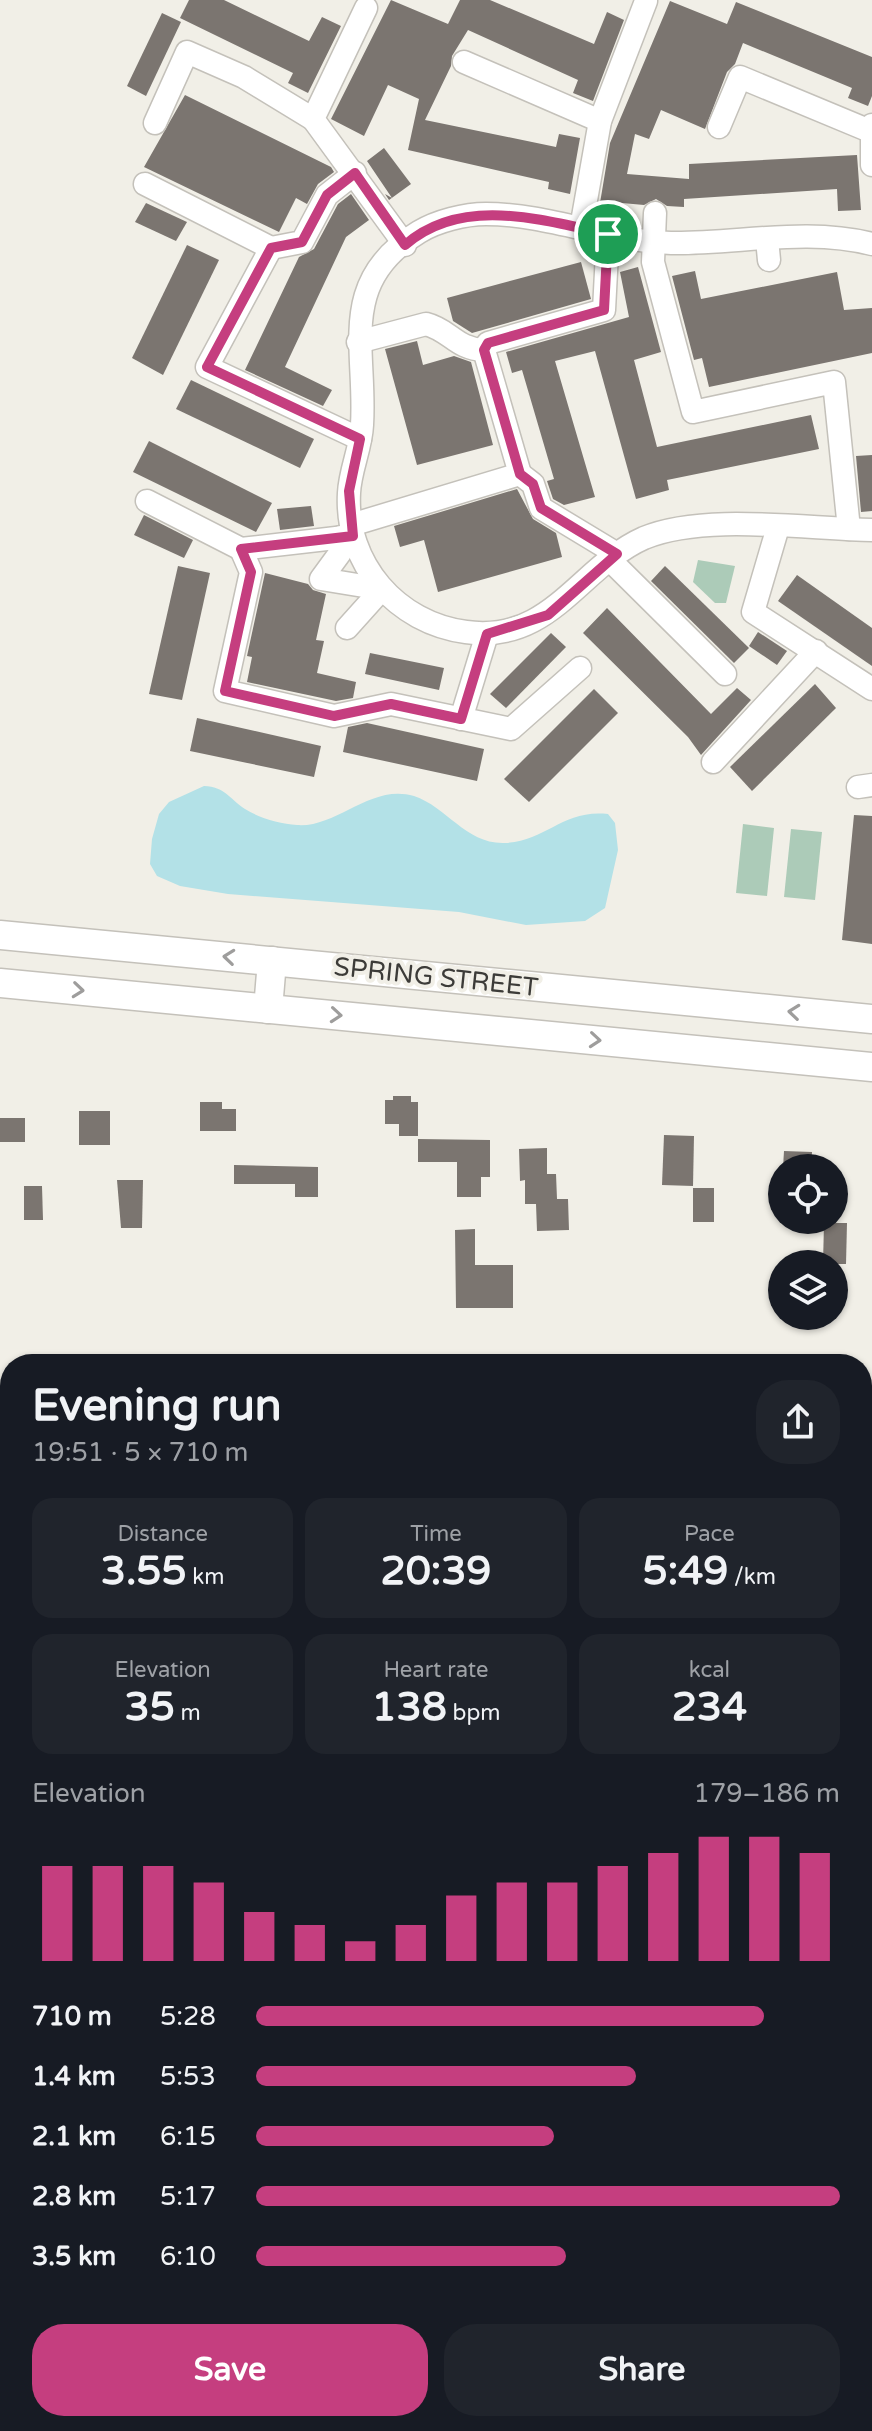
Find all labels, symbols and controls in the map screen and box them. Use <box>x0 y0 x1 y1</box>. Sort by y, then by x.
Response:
pin <box>574 200 642 268</box>
icon: arrive <box>586 212 630 256</box>
one-way arrow <box>222 949 235 966</box>
street label: SPRING STREET <box>332 951 540 1003</box>
one-way arrow <box>72 982 85 999</box>
one-way arrow <box>787 1004 800 1021</box>
one-way arrow <box>330 1007 343 1024</box>
one-way arrow <box>589 1031 602 1048</box>
map controls <box>768 1154 848 1330</box>
button: locate <box>768 1154 848 1234</box>
button: layers <box>768 1250 848 1330</box>
text: Evening run <box>32 1380 281 1433</box>
button: share <box>756 1380 840 1464</box>
text: 19:51 · 5 × 710 m <box>32 1437 248 1468</box>
text: Distance <box>117 1521 208 1547</box>
text: Time <box>410 1521 462 1547</box>
text: Pace <box>684 1521 735 1547</box>
text: 3.55 <box>101 1547 187 1595</box>
text: 20:39 <box>381 1547 491 1595</box>
text: 5:49 <box>643 1547 728 1595</box>
text: km <box>187 1564 225 1590</box>
text: /km <box>728 1564 776 1590</box>
text: Elevation <box>115 1657 211 1683</box>
text: Heart rate <box>384 1657 488 1683</box>
text: kcal <box>689 1657 730 1683</box>
text: 35 <box>125 1683 175 1731</box>
text: 138 <box>371 1683 447 1731</box>
text: 234 <box>672 1683 747 1731</box>
text: m <box>175 1700 201 1726</box>
text: bpm <box>447 1700 501 1726</box>
text: Elevation <box>32 1778 146 1809</box>
text: 179–186 m <box>694 1778 840 1809</box>
text: 710 m <box>32 2001 112 2032</box>
text: 5:28 <box>160 2001 216 2032</box>
text: 1.4 km <box>32 2061 116 2092</box>
text: 5:53 <box>160 2061 216 2092</box>
text: 2.1 km <box>32 2121 116 2152</box>
text: 6:15 <box>160 2121 216 2152</box>
text: 2.8 km <box>32 2181 116 2212</box>
text: 5:17 <box>160 2181 216 2212</box>
text: 3.5 km <box>32 2241 116 2272</box>
text: 6:10 <box>160 2241 216 2272</box>
button: Save <box>32 2324 428 2416</box>
button: Share <box>444 2324 840 2416</box>

